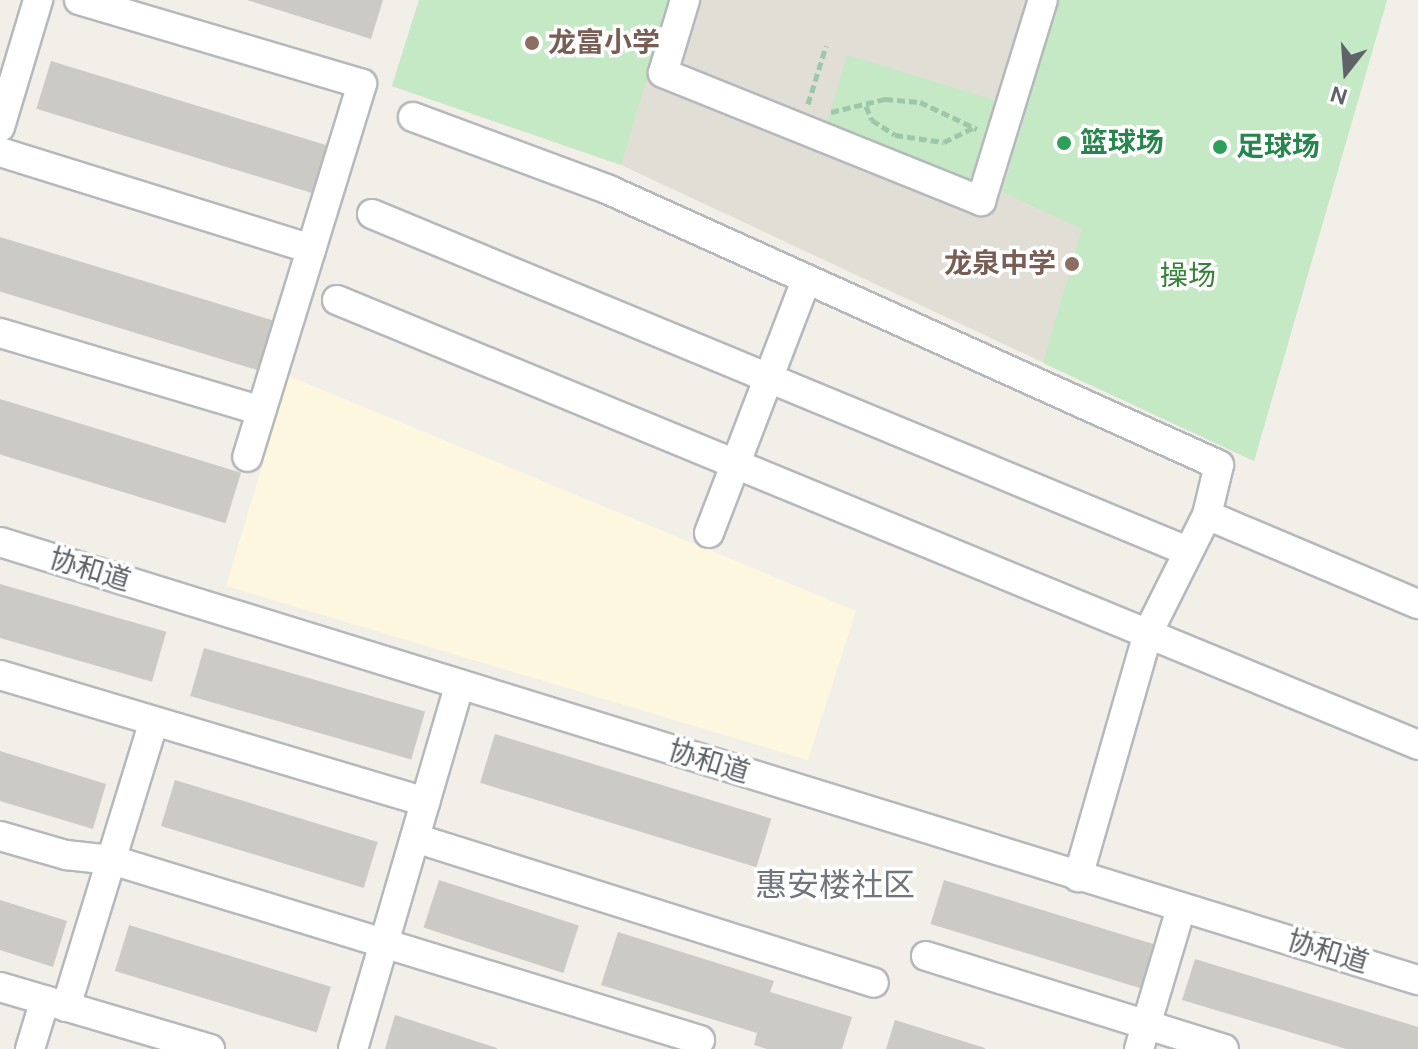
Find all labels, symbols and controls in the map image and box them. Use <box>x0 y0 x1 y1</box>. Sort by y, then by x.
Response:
place label: 龙富小学 <box>548 26 660 60</box>
north arrow <box>1306 32 1386 112</box>
marker: 龙富小学 <box>523 34 541 52</box>
text: N <box>1327 79 1351 112</box>
place label: 篮球场 <box>1080 126 1164 160</box>
place label: 足球场 <box>1236 130 1320 164</box>
marker: 篮球场 <box>1055 134 1073 152</box>
marker: 足球场 <box>1211 138 1229 156</box>
place label: 龙泉中学 <box>944 247 1056 281</box>
marker: 龙泉中学 <box>1063 255 1081 273</box>
park label: 操场 <box>1160 259 1216 293</box>
street label: 协和道 <box>45 542 135 598</box>
street label: 协和道 <box>664 734 754 790</box>
district label: 惠安楼社区 <box>755 866 915 904</box>
street label: 协和道 <box>1283 924 1373 980</box>

